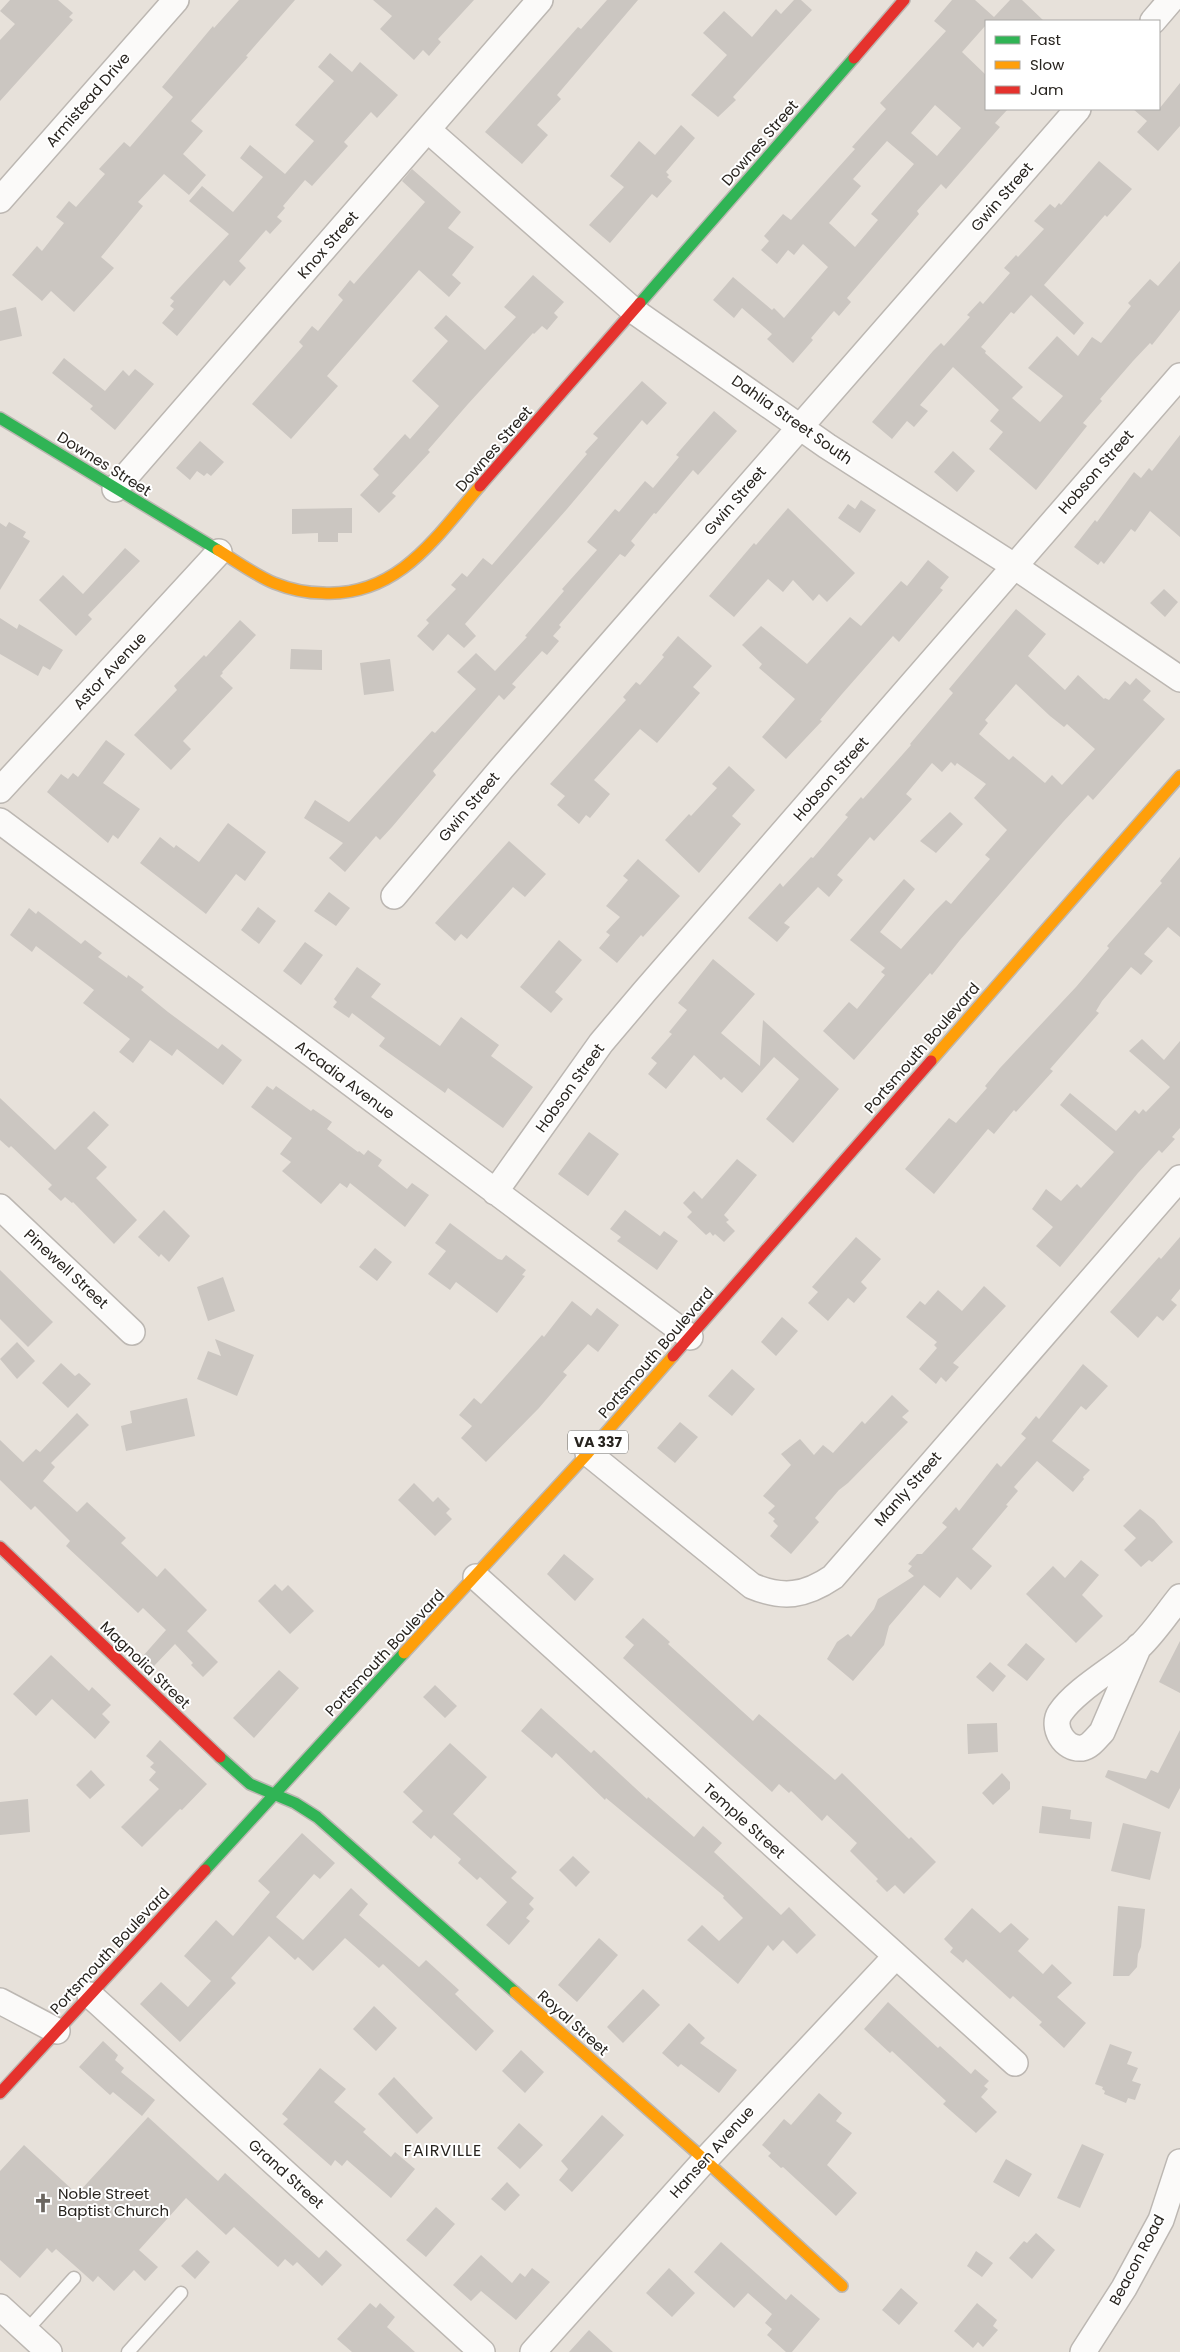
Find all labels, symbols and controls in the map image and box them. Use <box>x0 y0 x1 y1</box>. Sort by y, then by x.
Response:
legend <box>985 20 1160 110</box>
text: Fast <box>1030 29 1061 50</box>
street label: Armistead Drive <box>41 48 135 152</box>
text: Slow <box>1030 54 1065 75</box>
text: Jam <box>1030 79 1064 100</box>
street label: Downes Street <box>717 95 803 190</box>
street label: Gwin Street <box>966 158 1037 236</box>
street label: Knox Street <box>292 206 363 283</box>
street label: Dahlia Street South <box>728 370 857 469</box>
street label: Downes Street <box>451 401 537 496</box>
street label: Hobson Street <box>1053 425 1138 518</box>
street label: Downes Street <box>53 426 155 501</box>
street label: Gwin Street <box>699 462 770 540</box>
street label: Astor Avenue <box>68 627 151 714</box>
street label: Hobson Street <box>788 732 873 825</box>
street label: Gwin Street <box>433 767 504 846</box>
street label: Portsmouth Boulevard <box>859 978 984 1117</box>
street label: Arcadia Avenue <box>291 1035 399 1124</box>
street label: Hobson Street <box>530 1039 609 1136</box>
street label: Pinewell Street <box>20 1224 113 1313</box>
street label: Portsmouth Boulevard <box>593 1283 718 1422</box>
road number: VA 337 <box>568 1430 628 1454</box>
street label: Manly Street <box>869 1447 946 1531</box>
street label: Portsmouth Boulevard <box>320 1585 449 1721</box>
street label: Magnolia Street <box>96 1616 195 1713</box>
street label: Temple Street <box>699 1778 790 1863</box>
street label: Portsmouth Boulevard <box>45 1883 174 2019</box>
street label: Royal Street <box>533 1985 613 2060</box>
street label: Hansen Avenue <box>665 2101 759 2202</box>
street label: Grand Street <box>244 2134 329 2213</box>
district label: FAIRVILLE <box>404 2139 482 2162</box>
place label: Noble Street Baptist Church <box>58 2183 169 2221</box>
church icon: Noble Street Baptist Church <box>32 2192 54 2214</box>
street label: Beacon Road <box>1104 2211 1169 2309</box>

